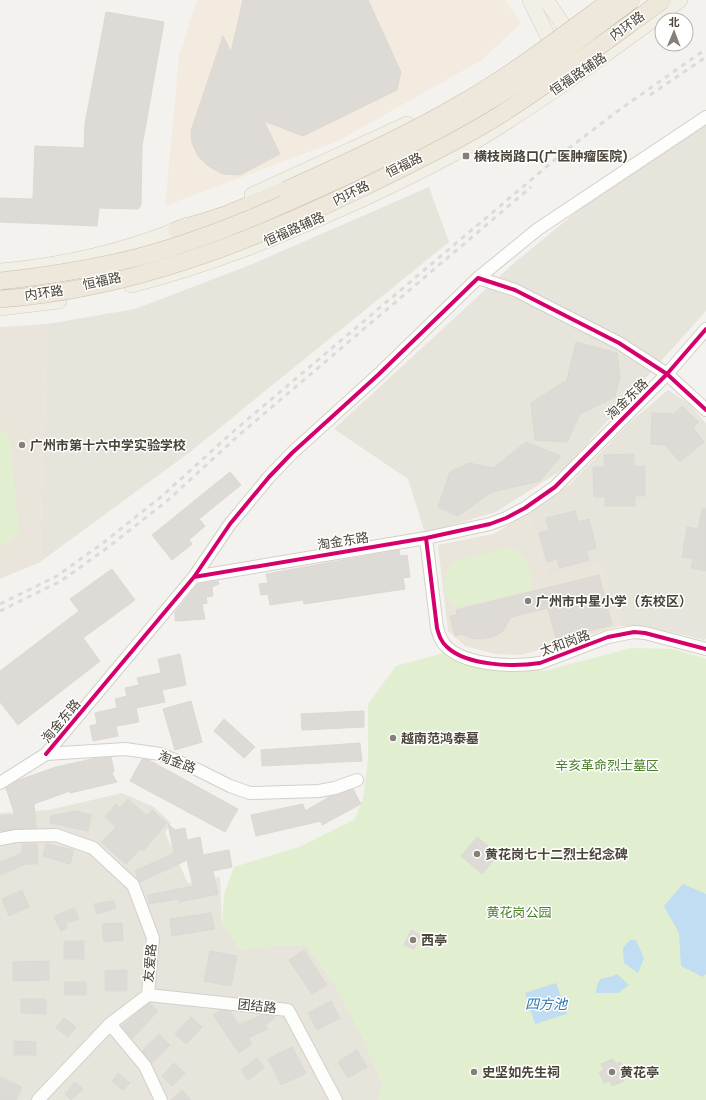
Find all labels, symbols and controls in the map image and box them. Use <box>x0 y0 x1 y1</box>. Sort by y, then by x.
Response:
street label: 内环路 <box>606 8 648 44</box>
north arrow <box>654 12 694 52</box>
text: 北 <box>669 15 680 29</box>
street label: 恒福路辅路 <box>546 49 610 99</box>
place label: 横枝岗路口(广医肿瘤医院) <box>474 148 628 165</box>
street label: 恒福路 <box>383 149 425 181</box>
marker: 横枝岗路口(广医肿瘤医院) <box>461 151 471 161</box>
street label: 内环路 <box>330 177 372 209</box>
street label: 恒福路辅路 <box>261 208 327 250</box>
street label: 恒福路 <box>81 269 123 293</box>
street label: 内环路 <box>23 282 65 304</box>
street label: 淘金东路 <box>602 375 652 423</box>
place label: 广州市第十六中学实验学校 <box>30 437 186 454</box>
marker: 广州市第十六中学实验学校 <box>17 440 27 450</box>
street label: 淘金东路 <box>316 529 370 553</box>
place label: 广州市中星小学（东校区） <box>536 593 692 610</box>
marker: 广州市中星小学（东校区） <box>523 596 533 606</box>
street label: 太和岗路 <box>538 626 592 660</box>
street label: 淘金东路 <box>38 696 84 746</box>
place label: 越南范鸿泰墓 <box>401 730 479 747</box>
marker: 越南范鸿泰墓 <box>388 733 398 743</box>
street label: 淘金路 <box>156 747 198 777</box>
park label: 辛亥革命烈士墓区 <box>555 757 659 774</box>
place label: 黄花岗七十二烈士纪念碑 <box>485 846 628 863</box>
marker: 黄花岗七十二烈士纪念碑 <box>472 849 482 859</box>
park label: 黄花岗公园 <box>486 904 552 921</box>
place label: 西亭 <box>421 932 447 949</box>
marker: 西亭 <box>408 935 418 945</box>
street label: 友爱路 <box>140 943 160 983</box>
water label: 四方池 <box>525 995 569 1013</box>
street label: 团结路 <box>237 996 277 1016</box>
place label: 史坚如先生祠 <box>482 1064 560 1081</box>
place label: 黄花亭 <box>620 1064 659 1081</box>
marker: 史坚如先生祠 <box>469 1067 479 1077</box>
marker: 黄花亭 <box>607 1067 617 1077</box>

